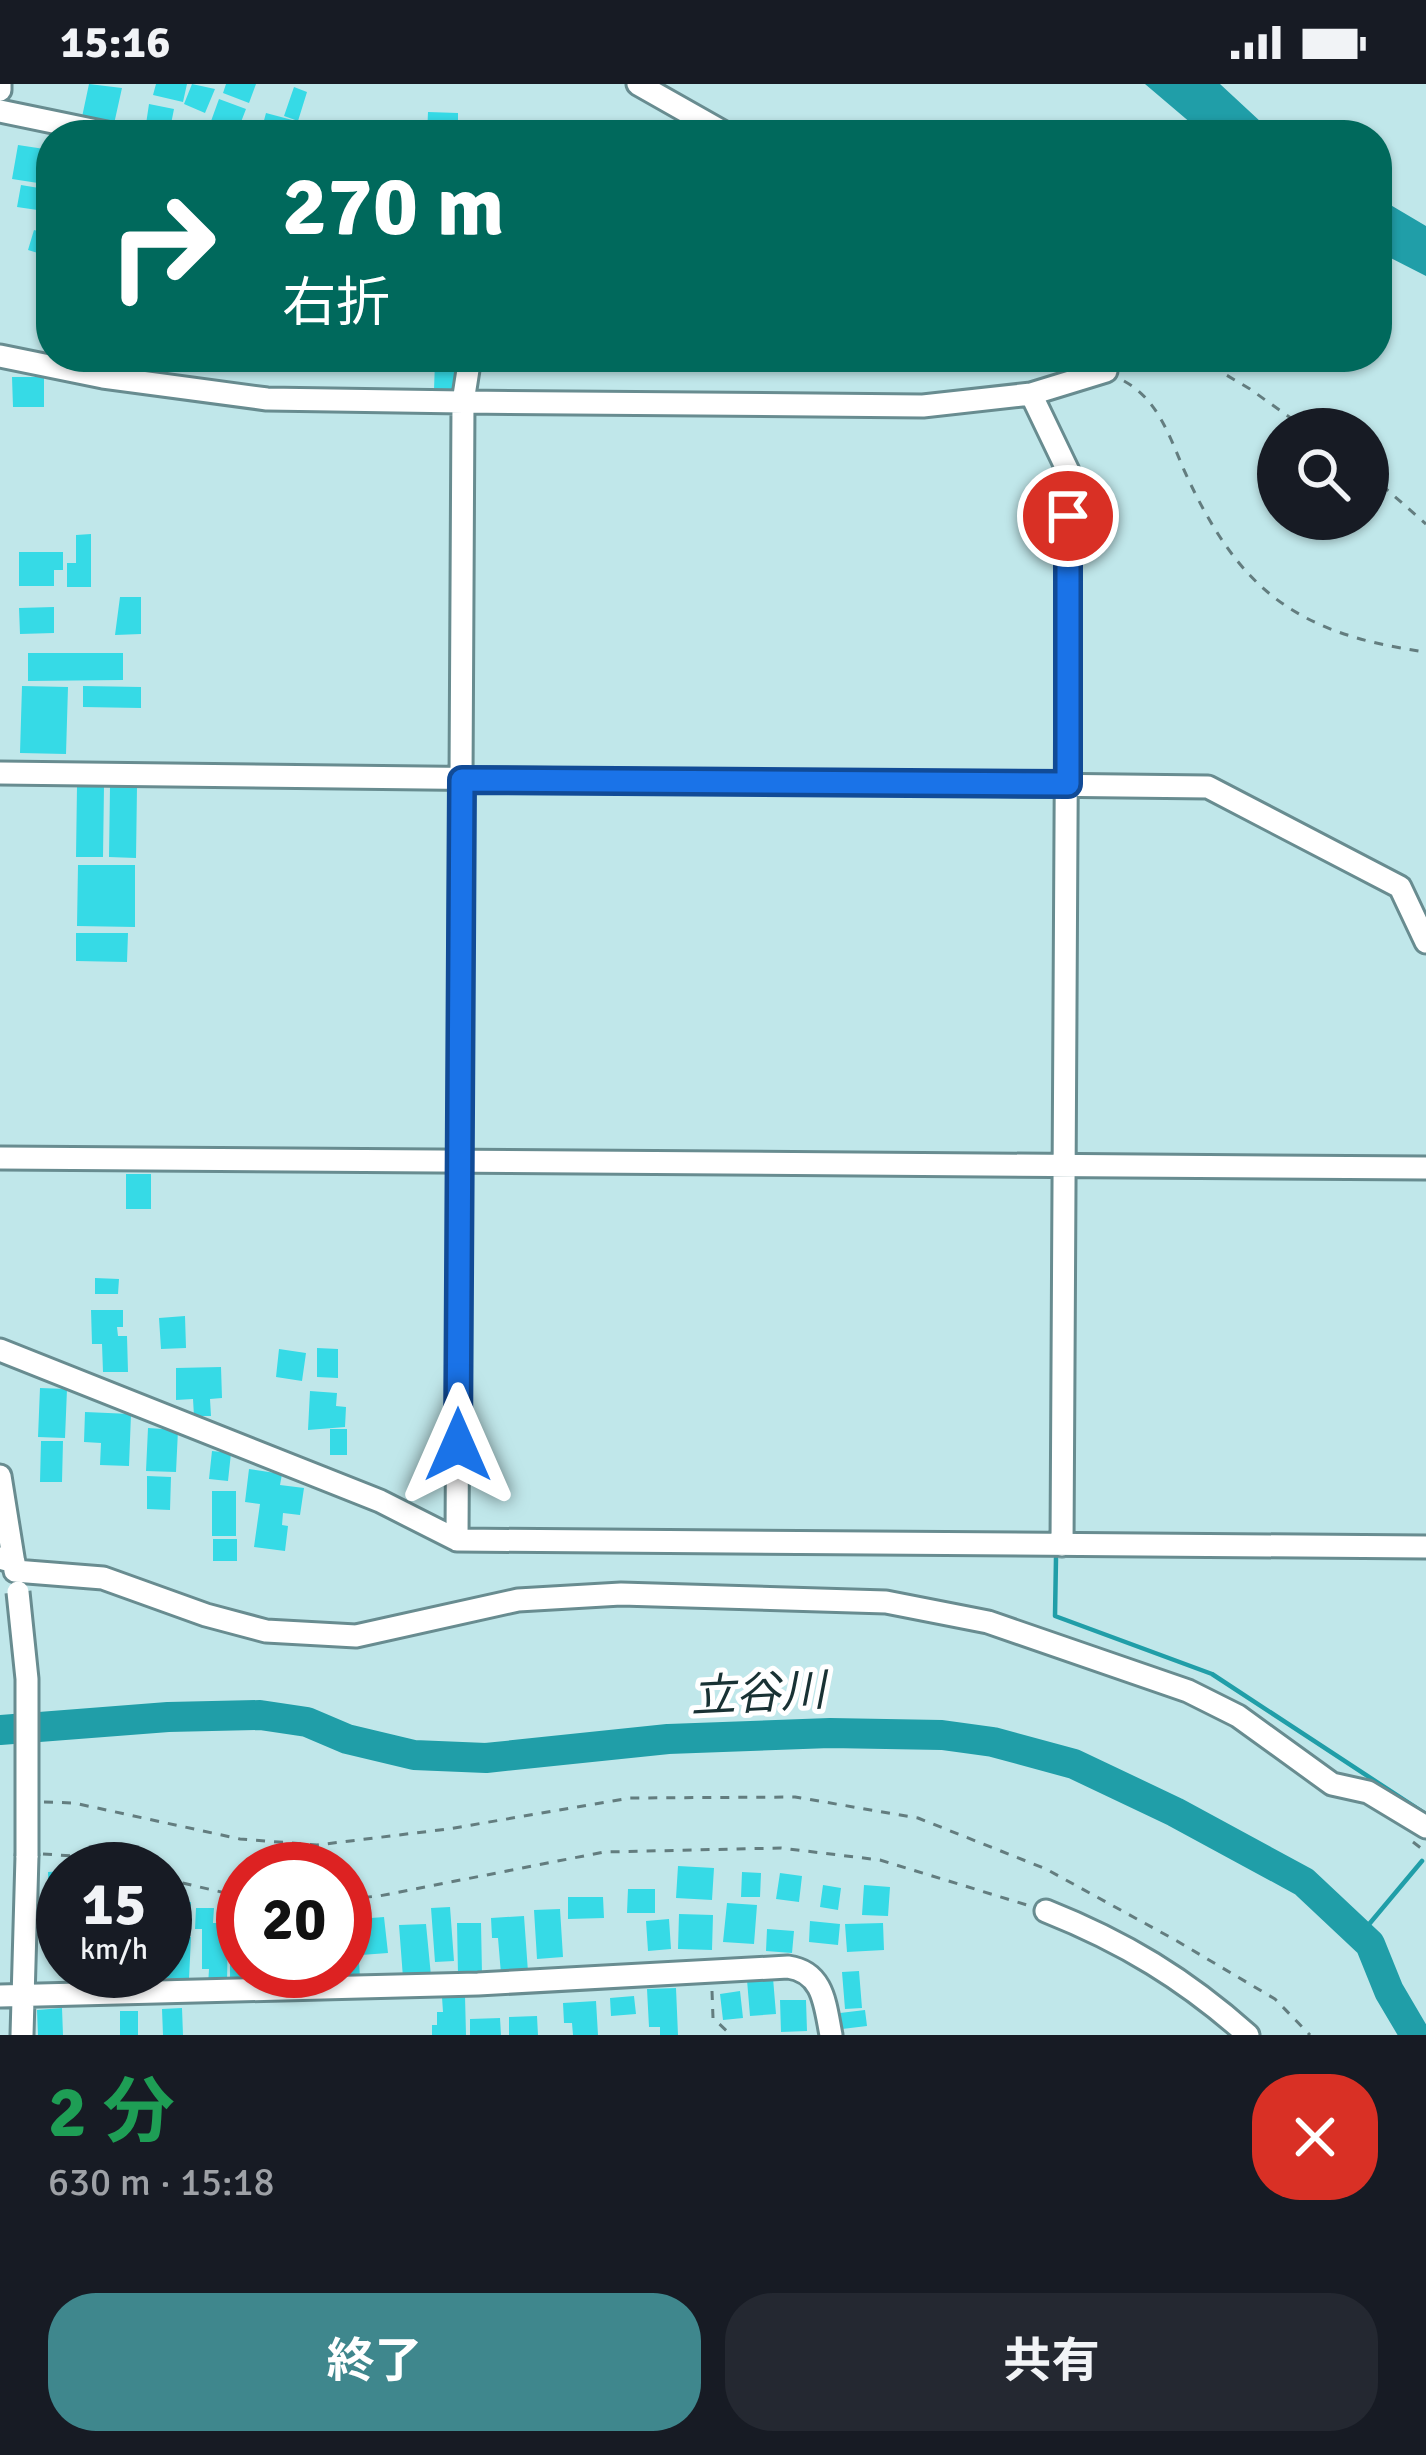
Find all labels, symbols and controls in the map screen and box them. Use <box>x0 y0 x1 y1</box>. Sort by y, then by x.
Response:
text: 15:16 <box>60 15 170 70</box>
text: 270 m <box>282 155 504 259</box>
icon: right <box>84 168 240 324</box>
text: 右折 <box>282 270 390 337</box>
map controls <box>1257 408 1389 540</box>
button: search <box>1257 408 1389 540</box>
pin <box>1017 465 1119 567</box>
icon: arrive <box>1035 483 1101 549</box>
position arrow <box>395 1382 521 1508</box>
water label: 立谷川 <box>689 1663 831 1725</box>
speed limit sign: 20 <box>216 1842 372 1998</box>
text: 15 <box>82 1868 146 1942</box>
text: km/h <box>80 1931 148 1968</box>
text: 2 分 <box>48 2068 175 2157</box>
button: close <box>1252 2074 1378 2200</box>
text: 630 m · 15:18 <box>48 2158 275 2206</box>
button: 終了 <box>48 2293 701 2431</box>
button: 共有 <box>725 2293 1378 2431</box>

